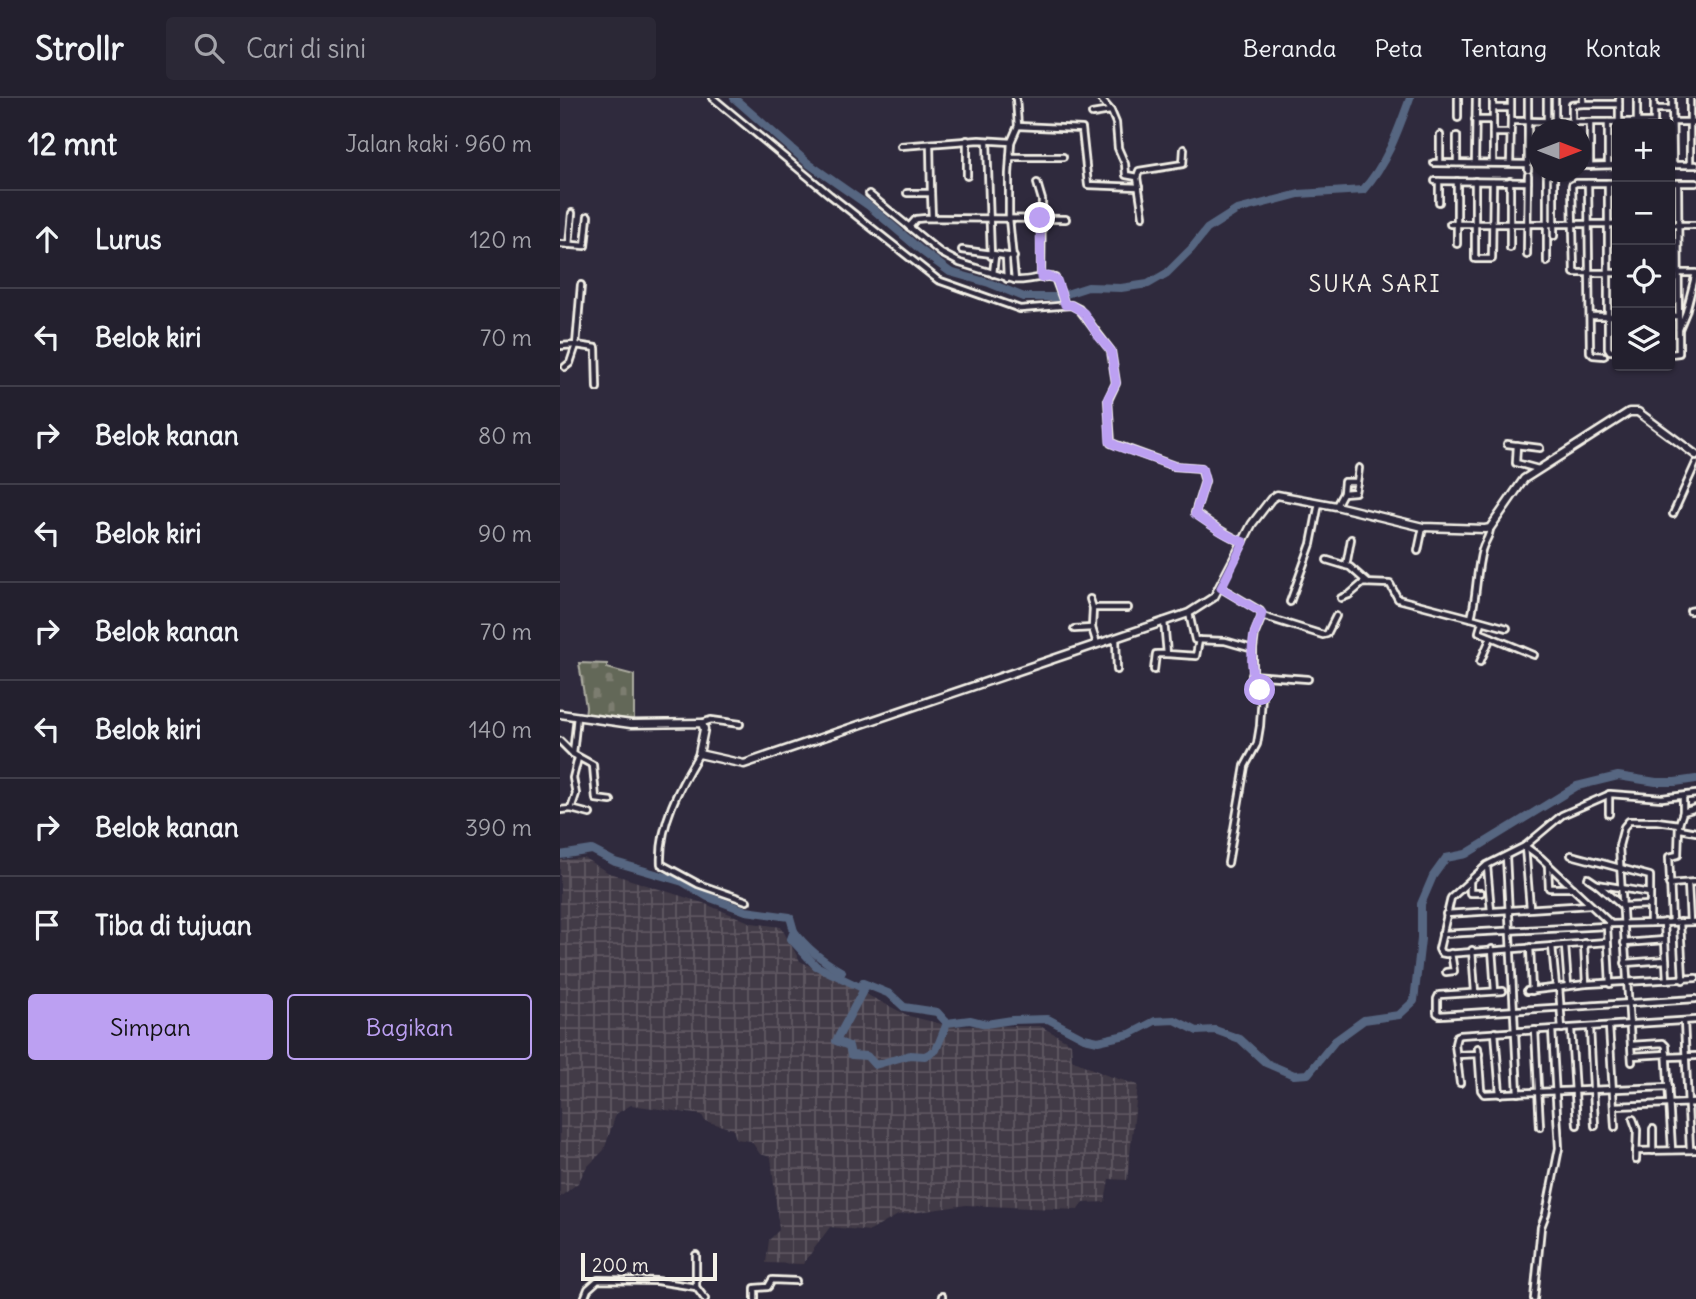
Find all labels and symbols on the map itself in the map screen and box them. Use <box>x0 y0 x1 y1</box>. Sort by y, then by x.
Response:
north arrow <box>1528 119 1591 182</box>
route end <box>1024 202 1055 233</box>
district label: SUKA SARI <box>1308 269 1442 298</box>
route start <box>1244 674 1275 705</box>
scale bar <box>581 1250 718 1282</box>

